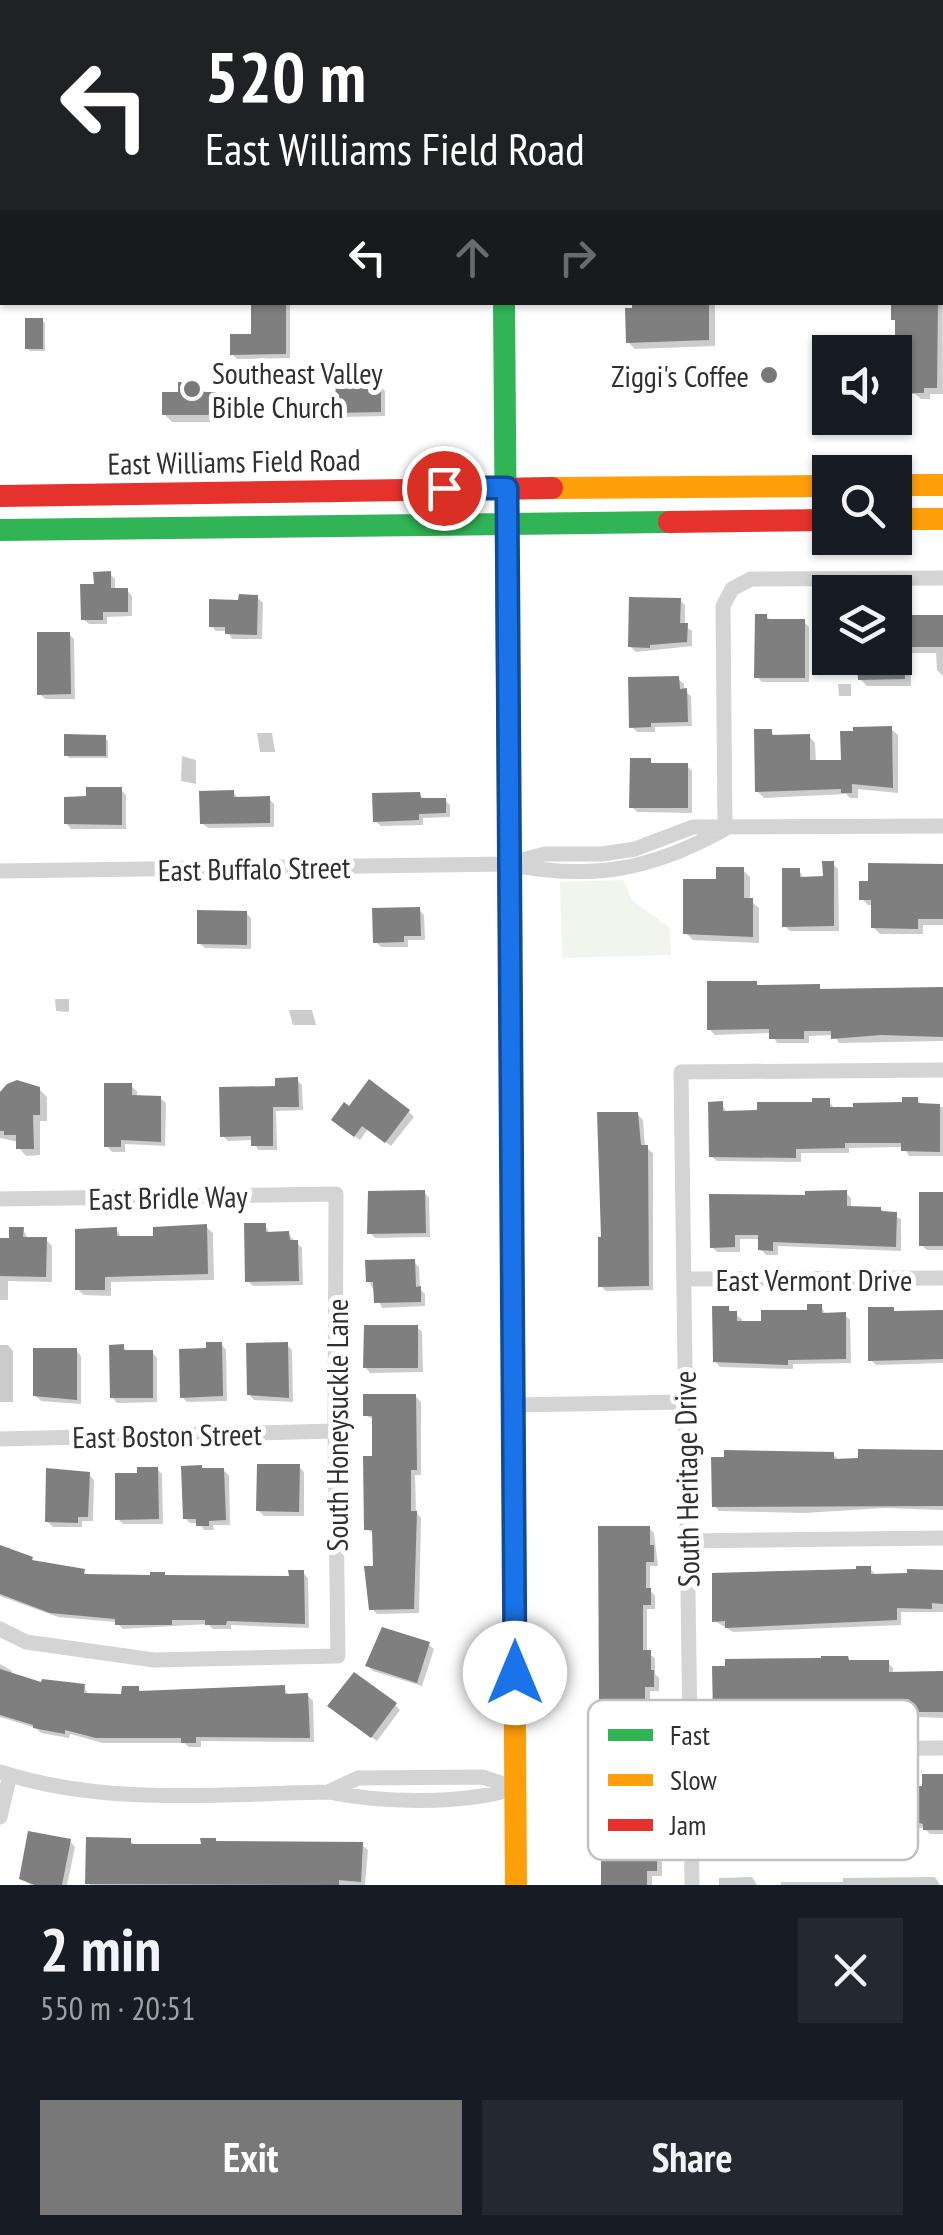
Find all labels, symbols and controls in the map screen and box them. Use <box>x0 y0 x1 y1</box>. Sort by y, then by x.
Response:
text: 520 m <box>205 31 366 121</box>
icon: left <box>40 40 170 170</box>
text: East Williams Field Road <box>205 119 585 177</box>
icon: left <box>340 230 395 285</box>
icon: ahead <box>445 230 500 285</box>
icon: right <box>550 230 605 285</box>
map controls <box>812 335 912 675</box>
button: sound <box>812 335 912 435</box>
place label: Southeast Valley Bible Church <box>212 353 383 426</box>
place label: Ziggi's Coffee <box>611 356 749 395</box>
marker: Ziggi's Coffee <box>758 364 780 386</box>
marker: Southeast Valley Bible Church <box>181 378 203 400</box>
street label: East Williams Field Road <box>107 439 361 483</box>
pin <box>402 446 487 531</box>
button: search <box>812 455 912 555</box>
icon: arrive <box>417 461 472 516</box>
button: layers <box>812 575 912 675</box>
street label: East Buffalo Street <box>157 847 351 889</box>
street label: East Bridle Way <box>88 1176 249 1218</box>
street label: East Vermont Drive <box>716 1260 912 1299</box>
street label: South Honeysuckle Lane <box>317 1299 356 1551</box>
street label: South Heritage Drive <box>665 1371 707 1587</box>
street label: East Boston Street <box>72 1414 263 1456</box>
position arrow <box>463 1621 567 1725</box>
legend <box>588 1700 918 1860</box>
text: Fast <box>670 1716 710 1753</box>
text: Slow <box>670 1761 717 1798</box>
text: Jam <box>669 1806 706 1843</box>
text: 2 min <box>40 1910 161 1988</box>
button: close <box>798 1918 903 2023</box>
text: 550 m · 20:51 <box>40 1987 195 2029</box>
button: Exit <box>40 2100 462 2215</box>
button: Share <box>482 2100 903 2215</box>

